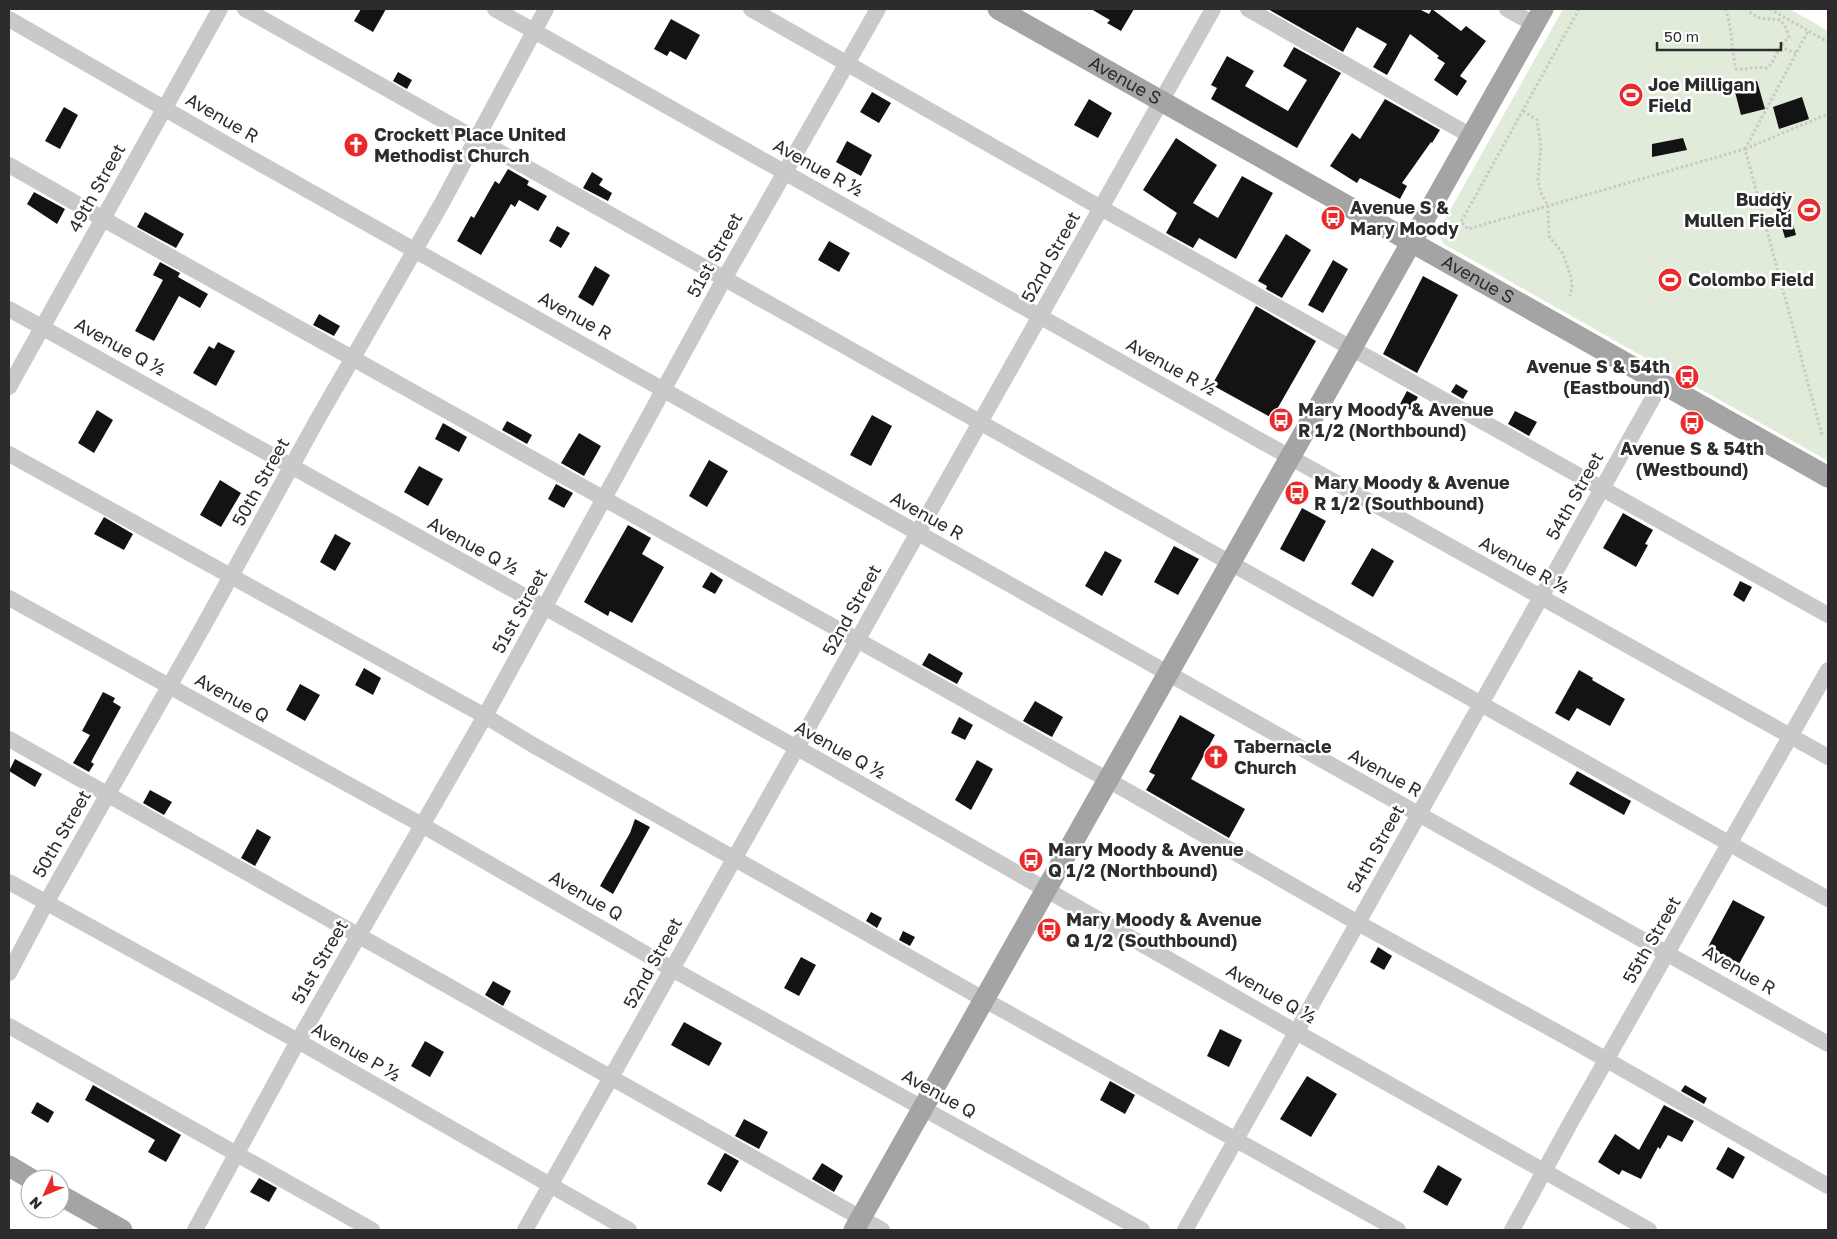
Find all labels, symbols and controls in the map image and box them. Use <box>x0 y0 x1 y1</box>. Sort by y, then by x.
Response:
scale bar <box>1657 20 1781 52</box>
text: 50 m <box>1664 27 1699 45</box>
street label: Avenue S <box>1086 51 1166 109</box>
place label: Joe Milligan Field <box>1648 73 1755 116</box>
sports icon: Joe Milligan Field <box>1618 82 1644 108</box>
street label: Avenue R <box>182 88 263 147</box>
place label: Crockett Place United Methodist Church <box>374 123 566 166</box>
church icon: Crockett Place United Methodist Church <box>343 132 369 158</box>
street label: Avenue R ½ <box>770 134 867 201</box>
street label: 49th Street <box>63 139 129 236</box>
place label: Buddy Mullen Field <box>1684 188 1792 231</box>
place label: Avenue S & Mary Moody <box>1350 196 1459 239</box>
sports icon: Buddy Mullen Field <box>1796 197 1822 223</box>
bus stop icon: Avenue S & Mary Moody <box>1320 205 1346 231</box>
street label: 52nd Street <box>1016 207 1084 306</box>
street label: 51st Street <box>682 208 746 301</box>
street label: Avenue S <box>1438 250 1519 308</box>
sports icon: Colombo Field <box>1657 267 1683 293</box>
place label: Colombo Field <box>1688 268 1814 290</box>
street label: Avenue R <box>535 286 616 344</box>
street label: Avenue Q ½ <box>71 312 170 380</box>
street label: Avenue R ½ <box>1123 333 1220 400</box>
place label: Avenue S & 54th (Eastbound) <box>1526 355 1670 398</box>
bus stop icon: Avenue S & 54th (Eastbound) <box>1674 364 1700 390</box>
place label: Mary Moody & Avenue R 1/2 (Northbound) <box>1298 398 1494 441</box>
bus stop icon: Mary Moody & Avenue R 1/2 (Northbound) <box>1268 407 1294 433</box>
bus stop icon: Avenue S & 54th (Westbound) <box>1679 410 1705 436</box>
street label: 50th Street <box>227 433 293 530</box>
place label: Avenue S & 54th (Westbound) <box>1620 437 1764 480</box>
street label: 54th Street <box>1541 448 1607 543</box>
place label: Mary Moody & Avenue R 1/2 (Southbound) <box>1314 471 1510 514</box>
bus stop icon: Mary Moody & Avenue R 1/2 (Southbound) <box>1284 480 1310 506</box>
street label: Avenue R <box>887 486 968 544</box>
street label: Avenue Q ½ <box>424 511 523 579</box>
street label: Avenue R ½ <box>1476 531 1573 598</box>
street label: 52nd Street <box>817 560 885 659</box>
street label: 51st Street <box>487 564 551 657</box>
street label: Avenue Q <box>192 668 273 726</box>
street label: Avenue Q ½ <box>791 715 890 783</box>
place label: Tabernacle Church <box>1234 735 1332 778</box>
street label: Avenue R <box>1345 743 1426 801</box>
church icon: Tabernacle Church <box>1203 744 1229 770</box>
street label: 50th Street <box>27 786 95 881</box>
street label: 54th Street <box>1342 801 1408 896</box>
place label: Mary Moody & Avenue Q 1/2 (Northbound) <box>1048 838 1244 881</box>
bus stop icon: Mary Moody & Avenue Q 1/2 (Northbound) <box>1018 847 1044 873</box>
street label: Avenue Q <box>546 865 627 925</box>
street label: 55th Street <box>1617 892 1685 987</box>
place label: Mary Moody & Avenue Q 1/2 (Southbound) <box>1066 908 1262 951</box>
street label: 52nd Street <box>618 913 686 1012</box>
street label: 51st Street <box>286 915 352 1008</box>
bus stop icon: Mary Moody & Avenue Q 1/2 (Southbound) <box>1036 917 1062 943</box>
street label: Avenue R <box>1699 940 1780 999</box>
street label: Avenue Q ½ <box>1223 959 1320 1028</box>
street label: Avenue P ½ <box>308 1017 405 1085</box>
street label: Avenue Q <box>899 1064 980 1122</box>
north arrow <box>20 1169 70 1219</box>
text: N <box>25 1194 45 1213</box>

